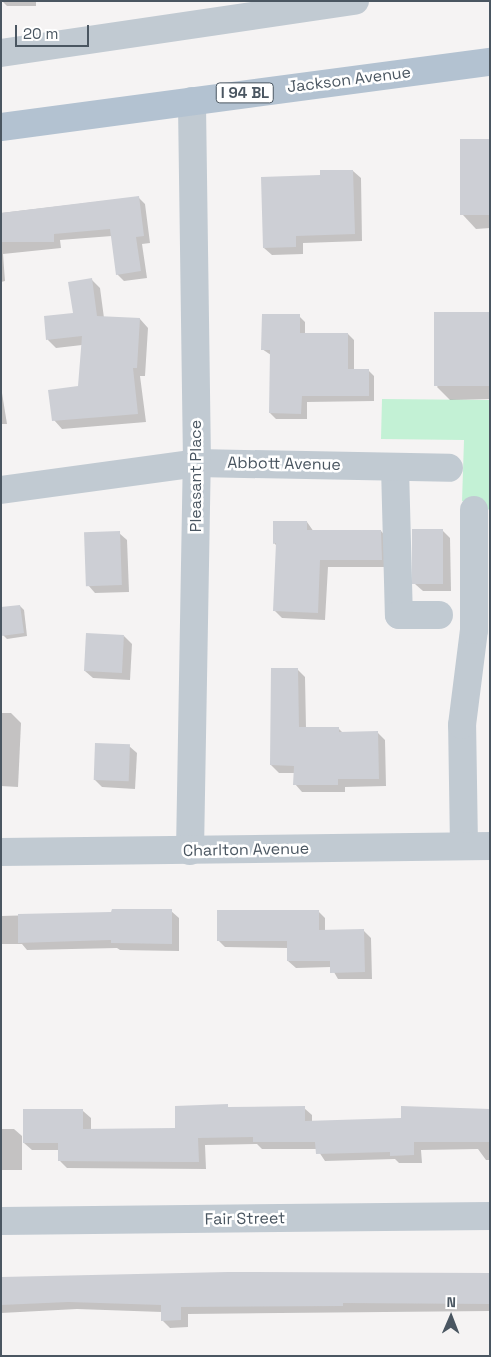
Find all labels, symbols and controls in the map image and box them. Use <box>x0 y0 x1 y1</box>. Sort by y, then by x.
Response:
scale bar <box>18 15 91 47</box>
text: 20 m <box>23 24 58 43</box>
street label: Jackson Avenue <box>286 63 412 97</box>
road number: I 94 BL <box>215 80 275 106</box>
street label: Pleasant Place <box>186 420 206 532</box>
street label: Abbott Avenue <box>227 453 341 475</box>
street label: Charlton Avenue <box>183 839 309 861</box>
street label: Fair Street <box>204 1209 286 1229</box>
north arrow <box>426 1292 476 1342</box>
text: N <box>446 1293 456 1311</box>

